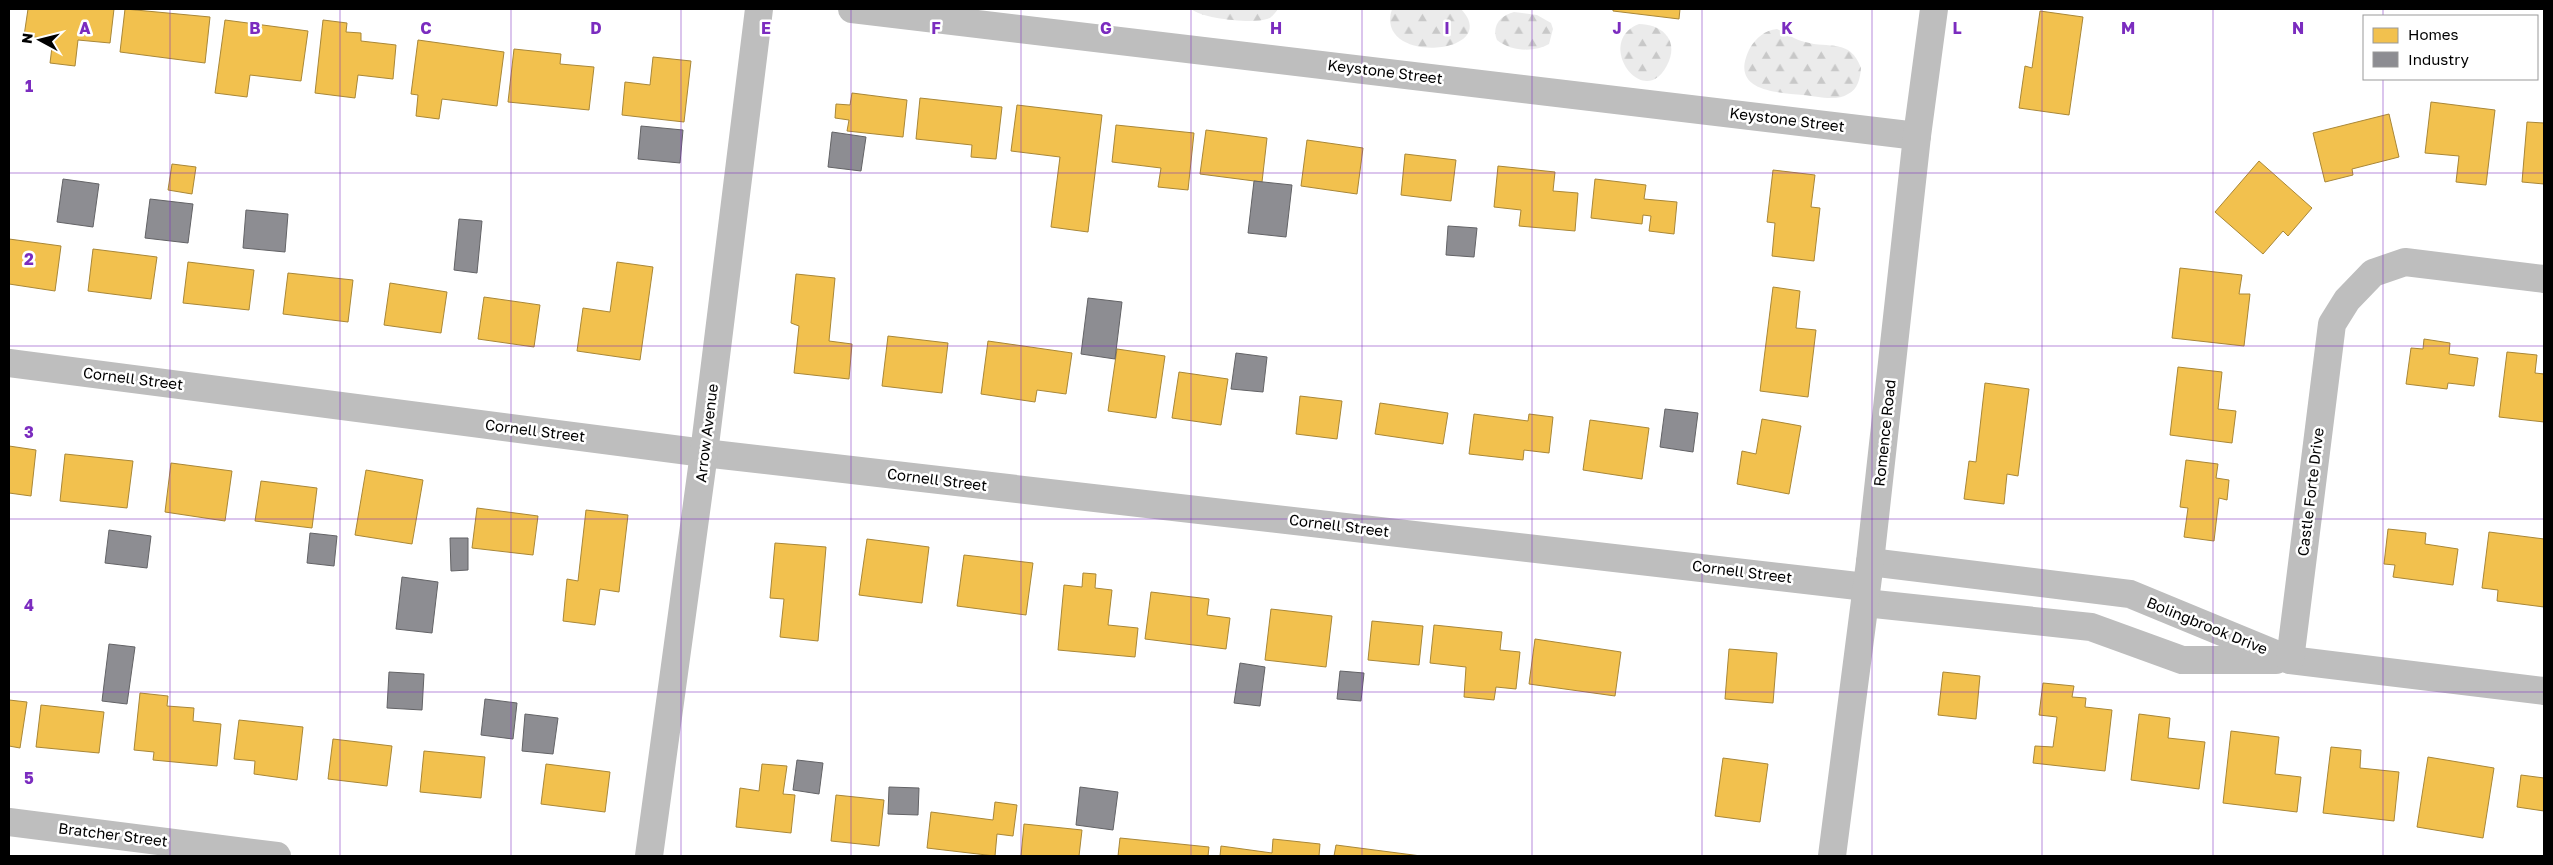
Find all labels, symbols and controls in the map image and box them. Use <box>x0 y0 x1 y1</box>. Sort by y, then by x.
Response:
north arrow <box>15 15 65 65</box>
legend <box>2363 15 2538 80</box>
text: A <box>79 18 91 38</box>
text: B <box>249 18 261 38</box>
text: C <box>420 18 432 38</box>
text: D <box>590 18 602 38</box>
text: E <box>761 18 771 38</box>
text: F <box>931 18 941 38</box>
text: G <box>1100 18 1112 38</box>
text: H <box>1270 18 1282 38</box>
text: I <box>1444 18 1450 38</box>
text: J <box>1612 18 1622 38</box>
text: K <box>1781 18 1793 38</box>
text: L <box>1952 18 1962 38</box>
text: M <box>2121 18 2135 38</box>
text: N <box>2292 18 2304 38</box>
text: Homes <box>2408 25 2458 43</box>
text: N <box>18 32 36 45</box>
text: Industry <box>2408 50 2469 68</box>
street label: Keystone Street <box>1327 55 1444 87</box>
text: 1 <box>25 76 33 96</box>
street label: Keystone Street <box>1729 103 1846 135</box>
text: 2 <box>24 249 34 269</box>
street label: Cornell Street <box>82 363 184 393</box>
street label: Romence Road <box>1869 378 1899 487</box>
street label: Arrow Avenue <box>691 382 721 483</box>
street label: Cornell Street <box>484 415 586 445</box>
text: 3 <box>24 422 34 442</box>
street label: Castle Forte Drive <box>2293 426 2327 557</box>
street label: Cornell Street <box>886 464 988 494</box>
street label: Cornell Street <box>1288 510 1390 540</box>
street label: Cornell Street <box>1691 556 1793 586</box>
street label: Bolingbrook Drive <box>2144 593 2271 658</box>
text: 4 <box>24 595 34 615</box>
text: 5 <box>24 768 34 788</box>
street label: Bratcher Street <box>57 818 169 850</box>

